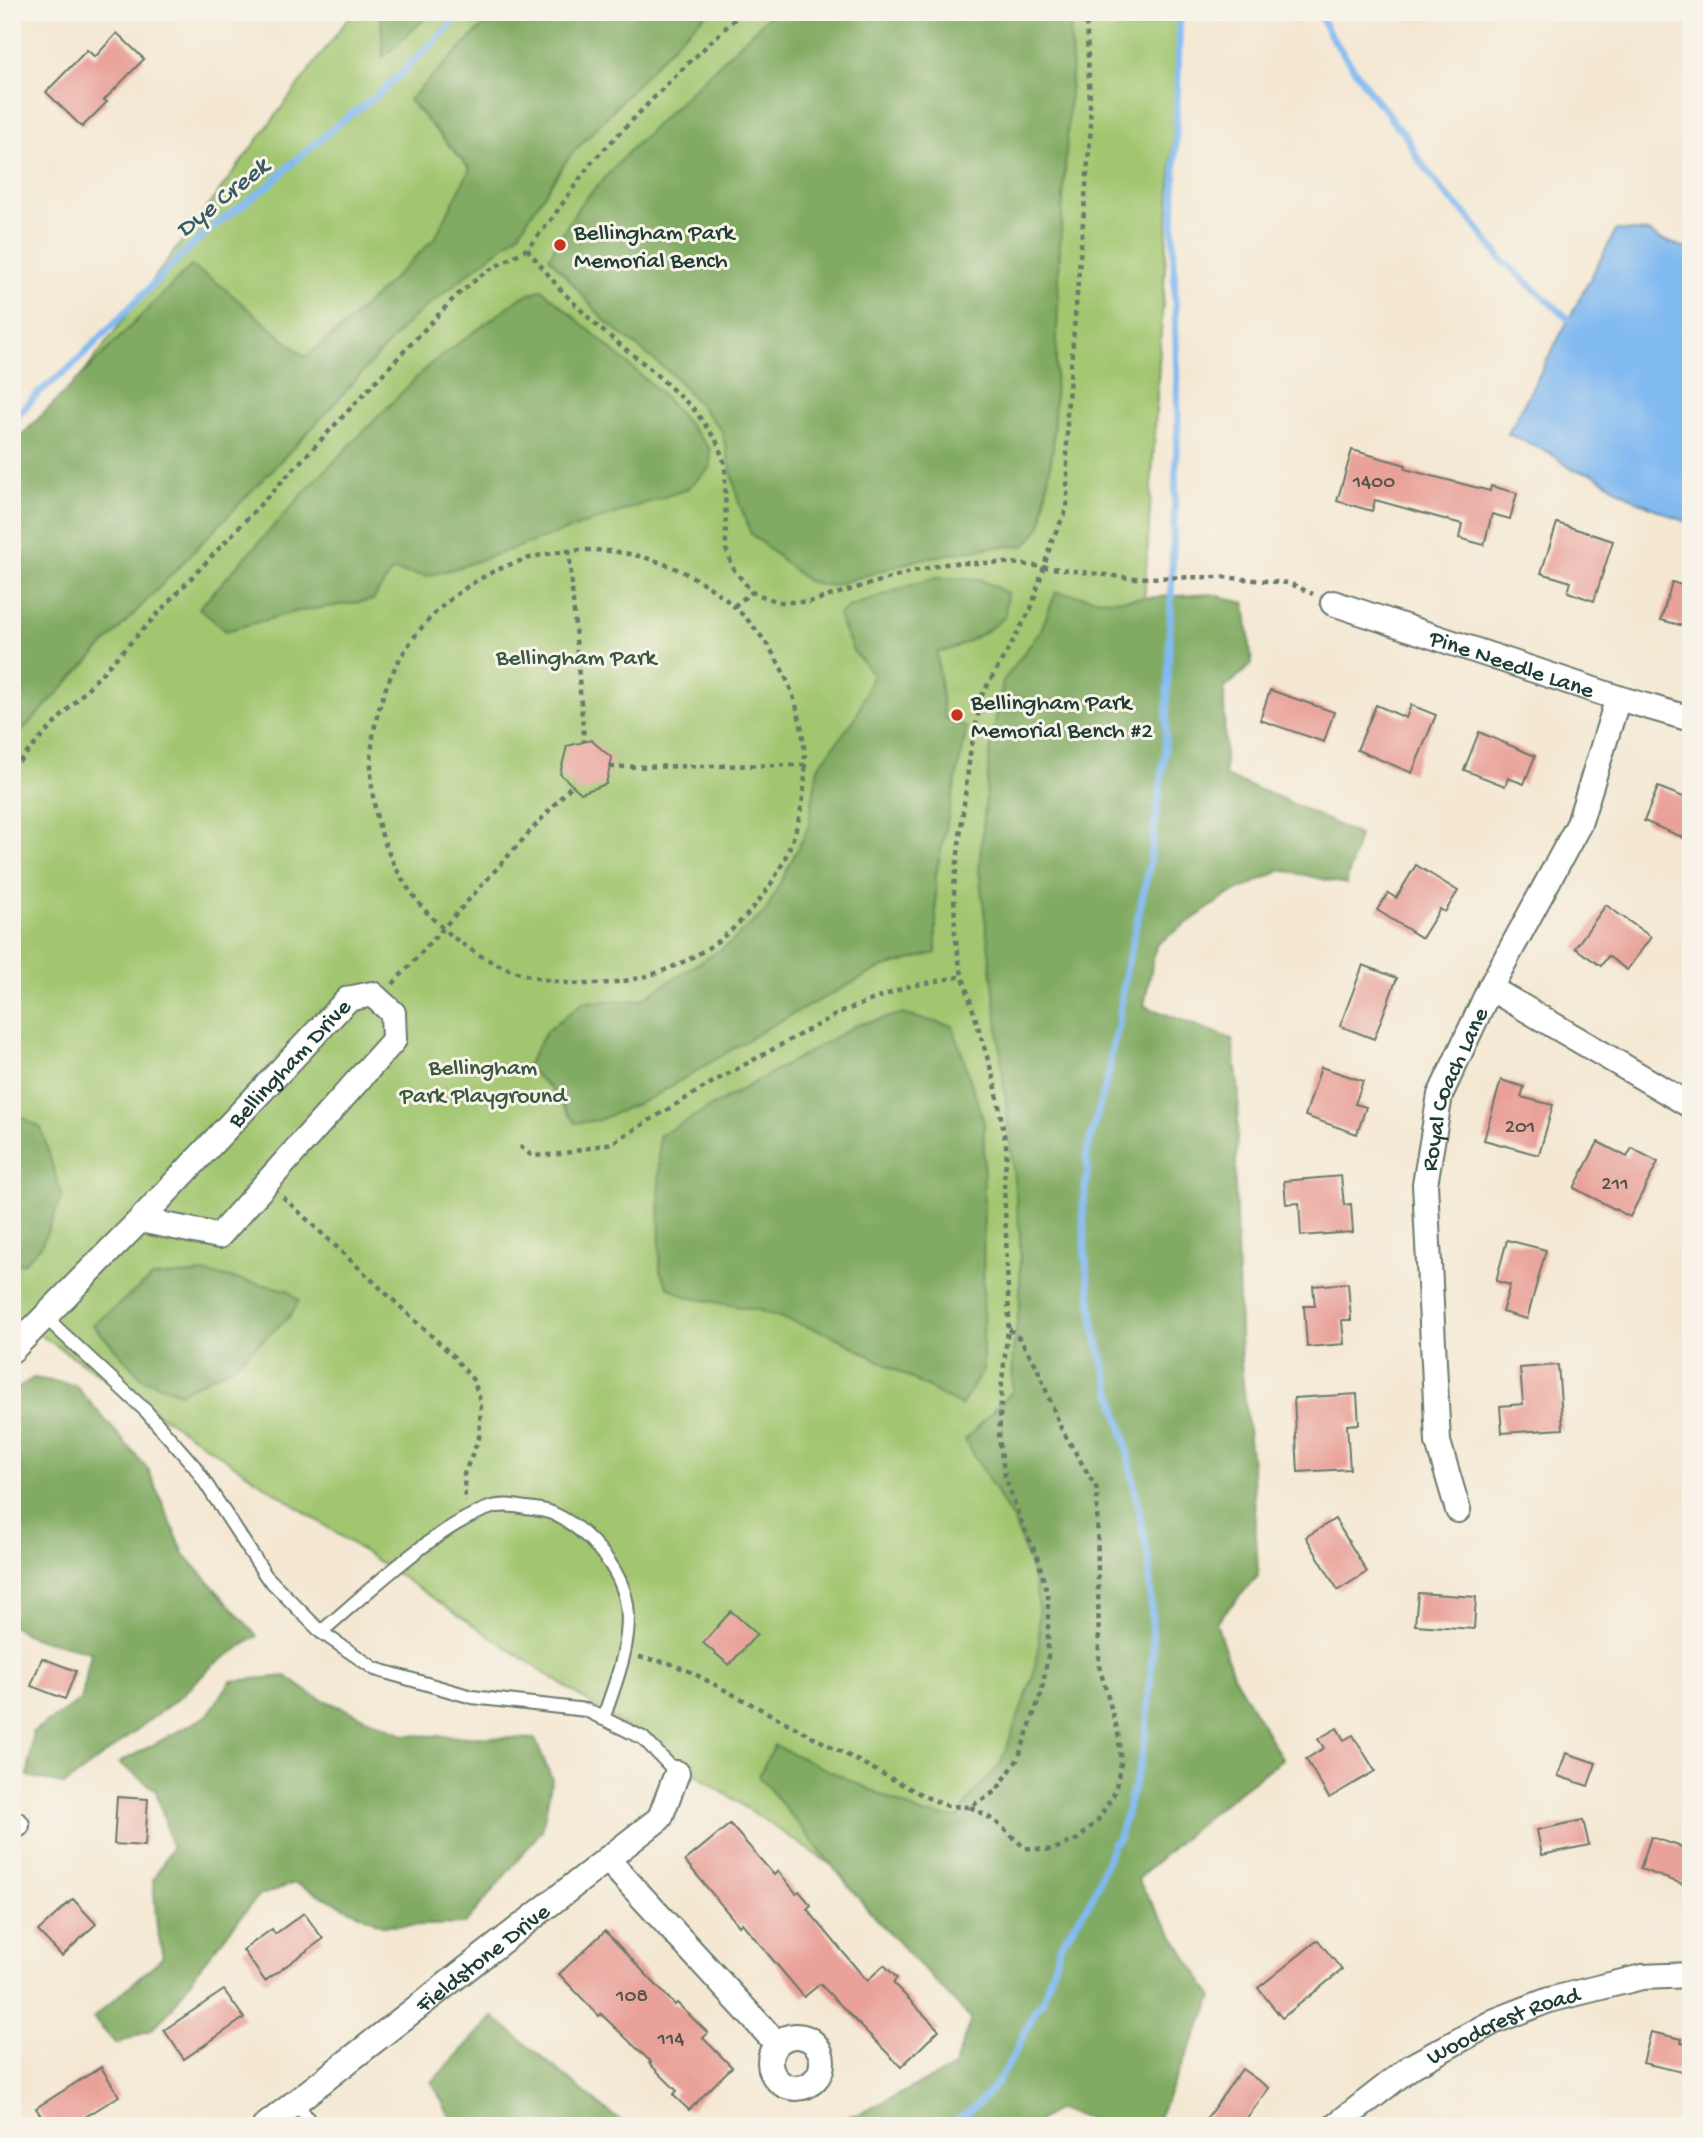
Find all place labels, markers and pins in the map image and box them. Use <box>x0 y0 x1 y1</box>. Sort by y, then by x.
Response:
place label: Bellingham Park Memorial Bench <box>573 220 736 277</box>
marker: Bellingham Park Memorial Bench <box>552 237 568 253</box>
place label: Bellingham Park Memorial Bench #2 <box>970 690 1153 747</box>
marker: Bellingham Park Memorial Bench #2 <box>949 707 965 723</box>

